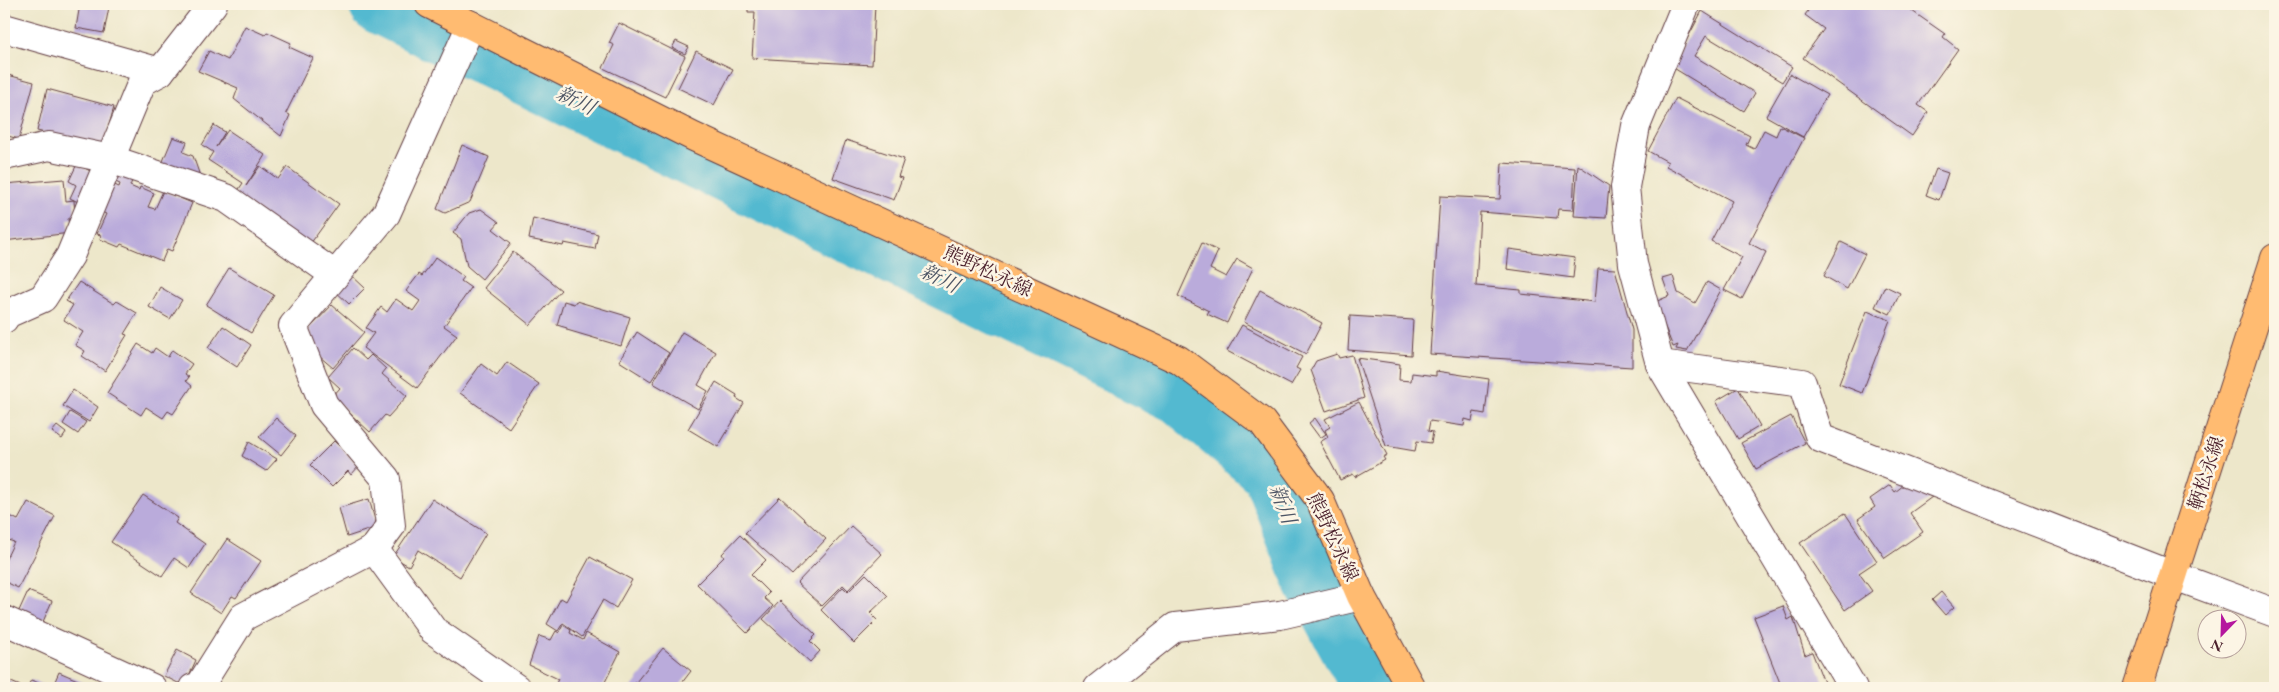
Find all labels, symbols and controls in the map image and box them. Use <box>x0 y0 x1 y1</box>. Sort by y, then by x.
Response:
water label: 新川 <box>552 80 601 121</box>
street label: 熊野松永線 <box>940 240 1036 302</box>
water label: 新川 <box>916 258 965 299</box>
street label: 鞆松永線 <box>2182 433 2230 513</box>
water label: 新川 <box>1264 481 1303 529</box>
street label: 熊野松永線 <box>1302 489 1364 585</box>
north arrow <box>2196 610 2246 660</box>
text: N <box>2208 635 2226 656</box>

